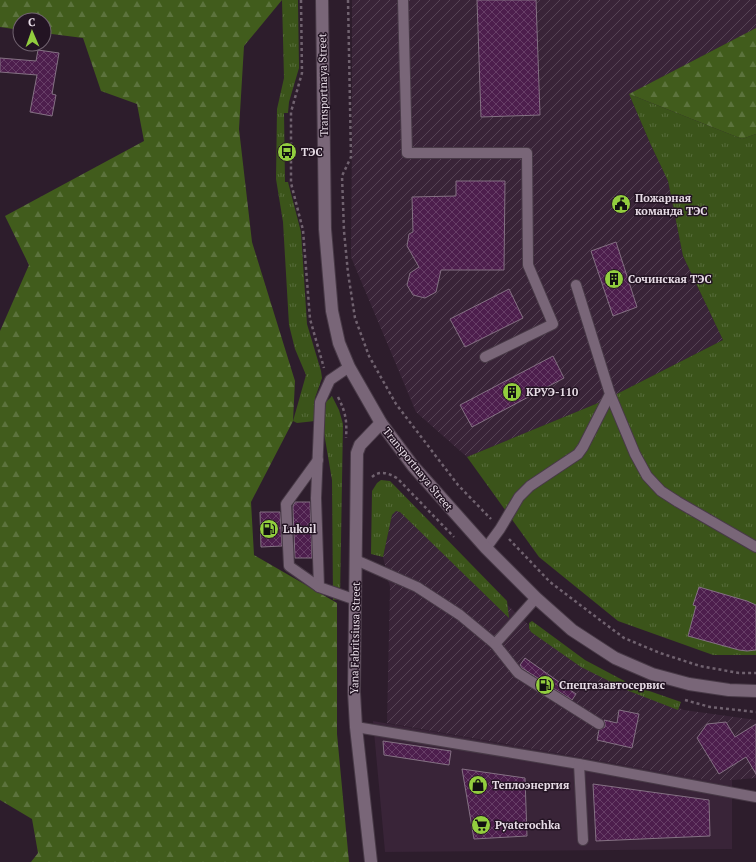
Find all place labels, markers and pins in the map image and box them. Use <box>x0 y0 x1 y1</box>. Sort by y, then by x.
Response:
bus stop icon: ТЭС <box>276 141 298 163</box>
place label: ТЭС <box>301 145 323 159</box>
place label: Пожарная команда ТЭС <box>635 191 708 218</box>
public building icon: Пожарная команда ТЭС <box>610 193 632 215</box>
building icon: Сочинская ТЭС <box>603 268 625 290</box>
place label: Сочинская ТЭС <box>628 272 712 286</box>
building icon: КРУЭ-110 <box>501 381 523 403</box>
place label: КРУЭ-110 <box>526 385 578 399</box>
fuel station icon: Lukoil <box>258 518 280 540</box>
place label: Lukoil <box>283 522 317 536</box>
fuel station icon: Спецгазавтосервис <box>534 674 556 696</box>
place label: Спецгазавтосервис <box>559 678 666 692</box>
shop icon: Теплоэнергия <box>467 774 489 796</box>
place label: Теплоэнергия <box>492 778 570 792</box>
supermarket icon: Pyaterochka <box>470 814 492 836</box>
place label: Pyaterochka <box>495 818 560 832</box>

